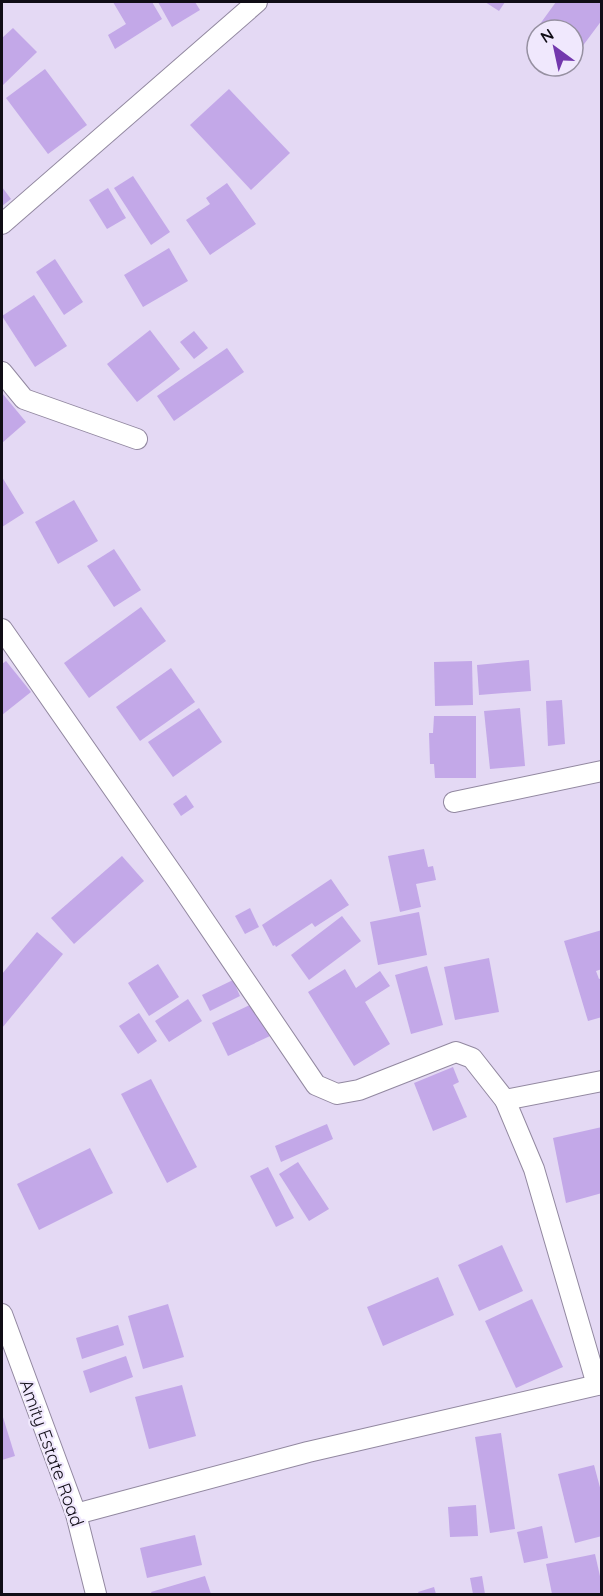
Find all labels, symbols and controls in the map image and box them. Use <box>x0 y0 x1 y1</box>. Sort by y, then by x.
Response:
north arrow <box>525 18 585 78</box>
text: N <box>536 24 557 47</box>
street label: Amity Estate Road <box>15 1376 89 1530</box>

